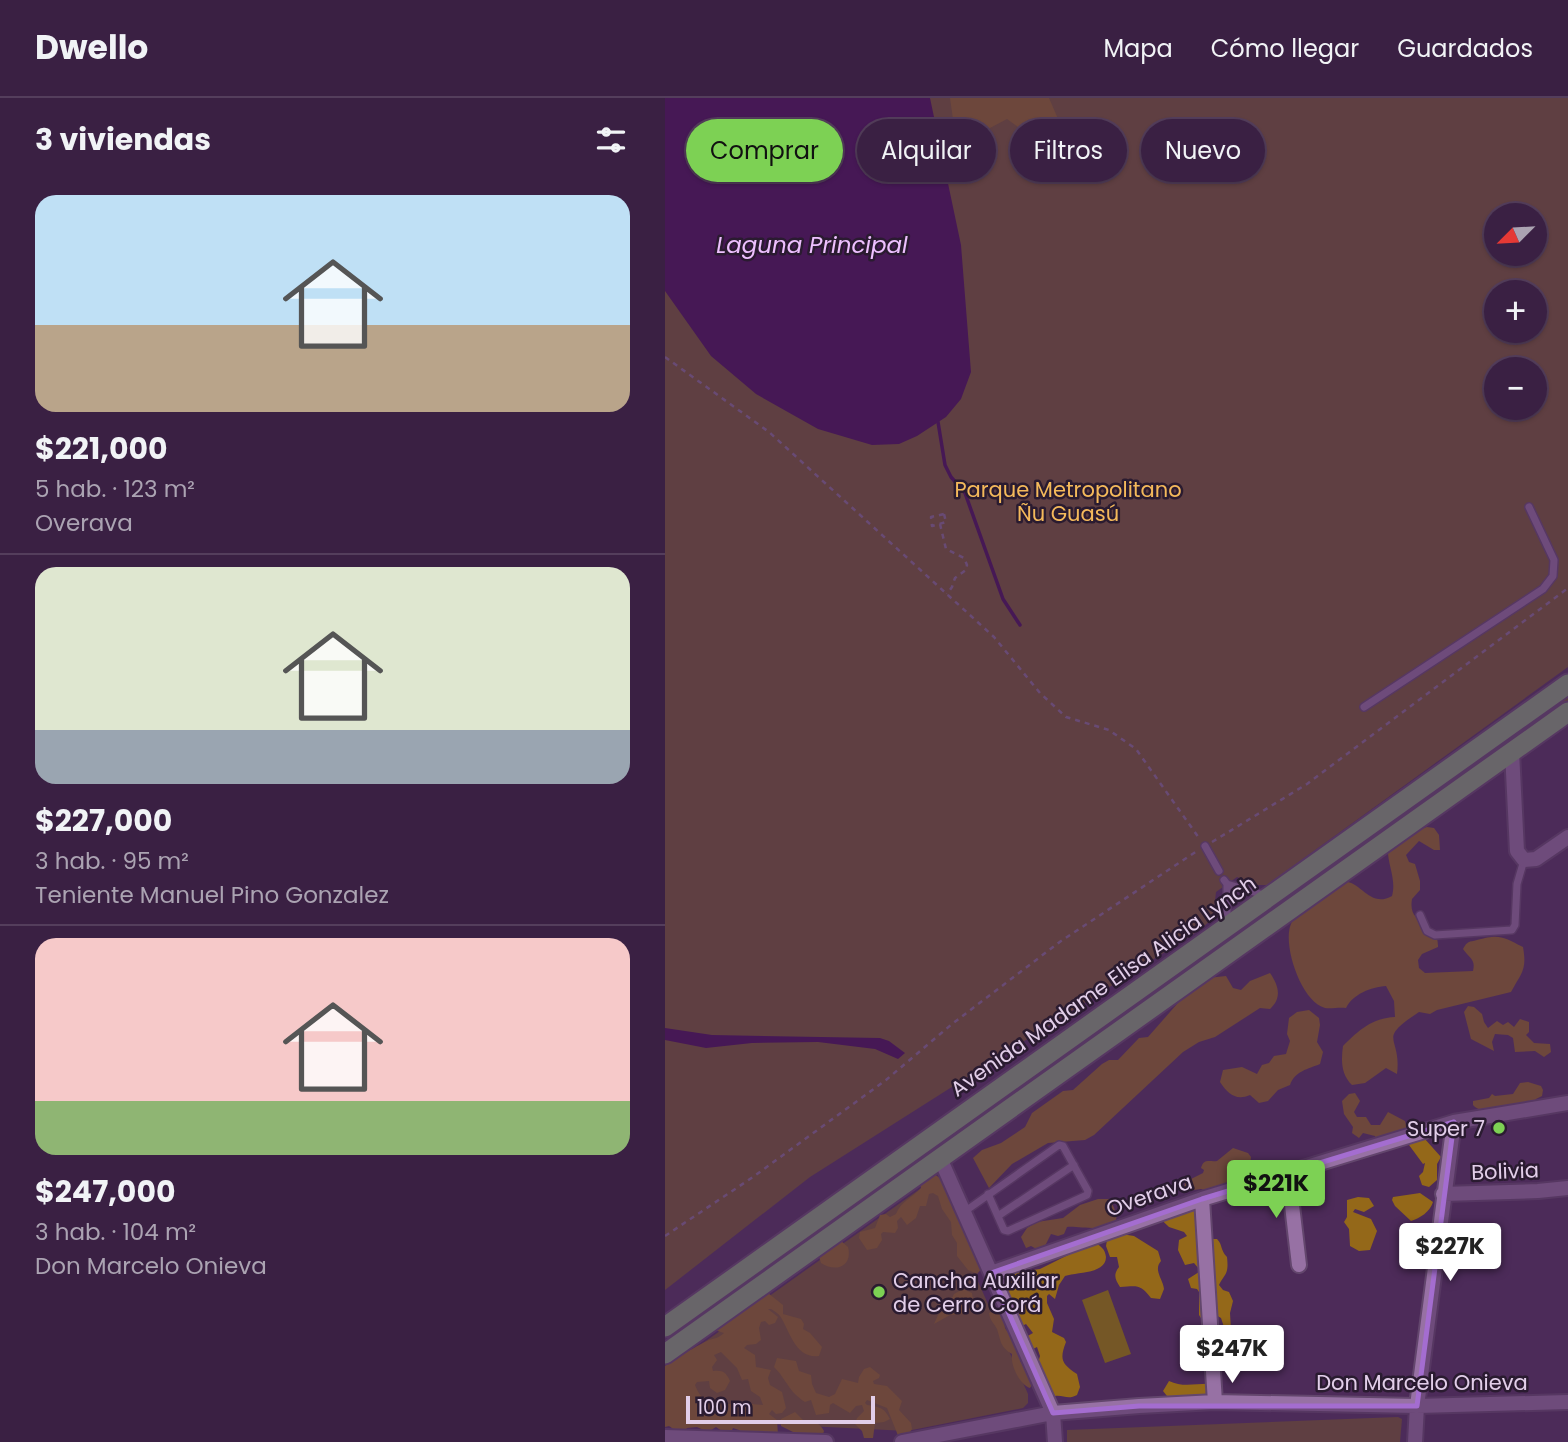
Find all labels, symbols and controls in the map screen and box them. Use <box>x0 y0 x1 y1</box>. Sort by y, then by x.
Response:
text: Dwello <box>35 24 148 71</box>
text: Mapa <box>1103 32 1173 65</box>
text: Cómo llegar <box>1211 32 1359 65</box>
text: Guardados <box>1397 32 1533 65</box>
text: 3 viviendas <box>35 118 211 161</box>
chip: Comprar <box>686 119 843 182</box>
chip: Alquilar <box>857 119 996 182</box>
chip: Filtros <box>1010 119 1127 182</box>
chip: Nuevo <box>1141 119 1265 182</box>
icon: filters <box>592 121 630 159</box>
north arrow <box>1484 203 1547 266</box>
map controls <box>1484 203 1547 420</box>
water label: Laguna Principal <box>716 229 908 261</box>
icon: home <box>270 241 396 367</box>
button: + <box>1484 280 1547 343</box>
button: − <box>1484 357 1547 420</box>
text: $221,000 <box>35 427 168 470</box>
text: 5 hab. · 123 m² <box>35 473 195 505</box>
park label: Parque Metropolitano Ñu Guasú <box>954 475 1182 528</box>
text: Overava <box>35 507 133 539</box>
icon: home <box>270 613 396 739</box>
text: $227,000 <box>35 799 172 842</box>
text: 3 hab. · 95 m² <box>35 845 189 877</box>
street label: Avenida Madame Elisa Alicia Lynch <box>944 869 1262 1103</box>
text: Teniente Manuel Pino Gonzalez <box>35 879 389 911</box>
icon: home <box>270 984 396 1110</box>
place label: Super 7 <box>1407 1114 1485 1143</box>
marker: Super 7 <box>1491 1120 1507 1136</box>
street label: Bolivia <box>1471 1155 1539 1187</box>
pin: $221K <box>1227 1160 1325 1220</box>
street label: Overava <box>1102 1167 1196 1223</box>
text: $221K <box>1243 1167 1309 1199</box>
text: $247,000 <box>35 1170 176 1213</box>
text: 3 hab. · 104 m² <box>35 1216 196 1248</box>
pin: $227K <box>1401 1224 1499 1283</box>
text: $227K <box>1415 1230 1485 1262</box>
text: Don Marcelo Onieva <box>35 1250 267 1282</box>
place label: Cancha Auxiliar de Cerro Corá <box>893 1266 1058 1319</box>
marker: Cancha Auxiliar de Cerro Corá <box>871 1284 887 1300</box>
pin: $247K <box>1183 1326 1281 1385</box>
text: $247K <box>1196 1332 1268 1364</box>
street label: Don Marcelo Onieva <box>1316 1368 1528 1397</box>
scale bar <box>686 1393 875 1425</box>
text: 100 m <box>697 1394 752 1421</box>

